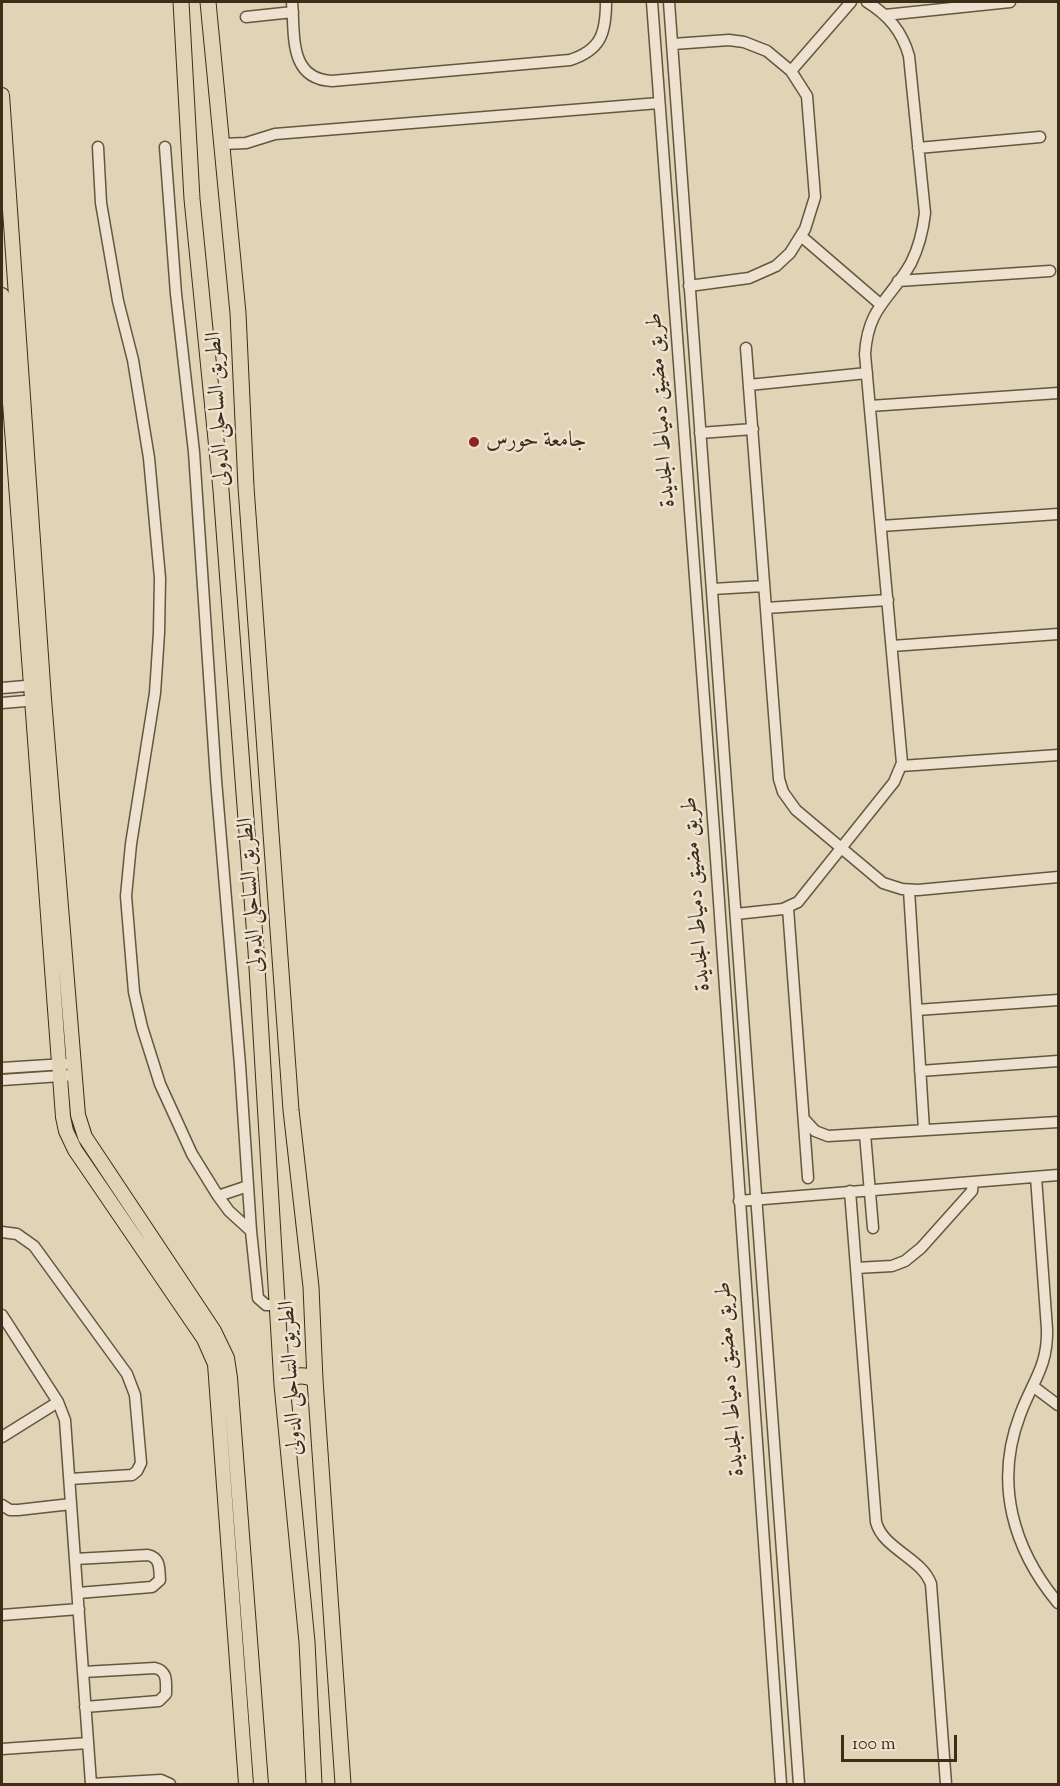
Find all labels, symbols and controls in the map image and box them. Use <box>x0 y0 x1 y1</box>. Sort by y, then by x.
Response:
street label: طريق مضيق دمياط الجديدة <box>643 312 683 508</box>
street label: الطريق الساحلى الدولى <box>203 331 237 487</box>
place label: جامعة حورس <box>486 429 587 455</box>
marker: جامعة حورس <box>467 435 481 449</box>
street label: طريق مضيق دمياط الجديدة <box>678 796 718 992</box>
street label: الطريق الساحلى الدولى <box>234 817 272 973</box>
street label: طريق مضيق دمياط الجديدة <box>712 1281 752 1477</box>
street label: الطريق الساحلى الدولى <box>276 1300 310 1456</box>
scale bar <box>844 1723 960 1761</box>
text: 100 m <box>852 1732 896 1758</box>

